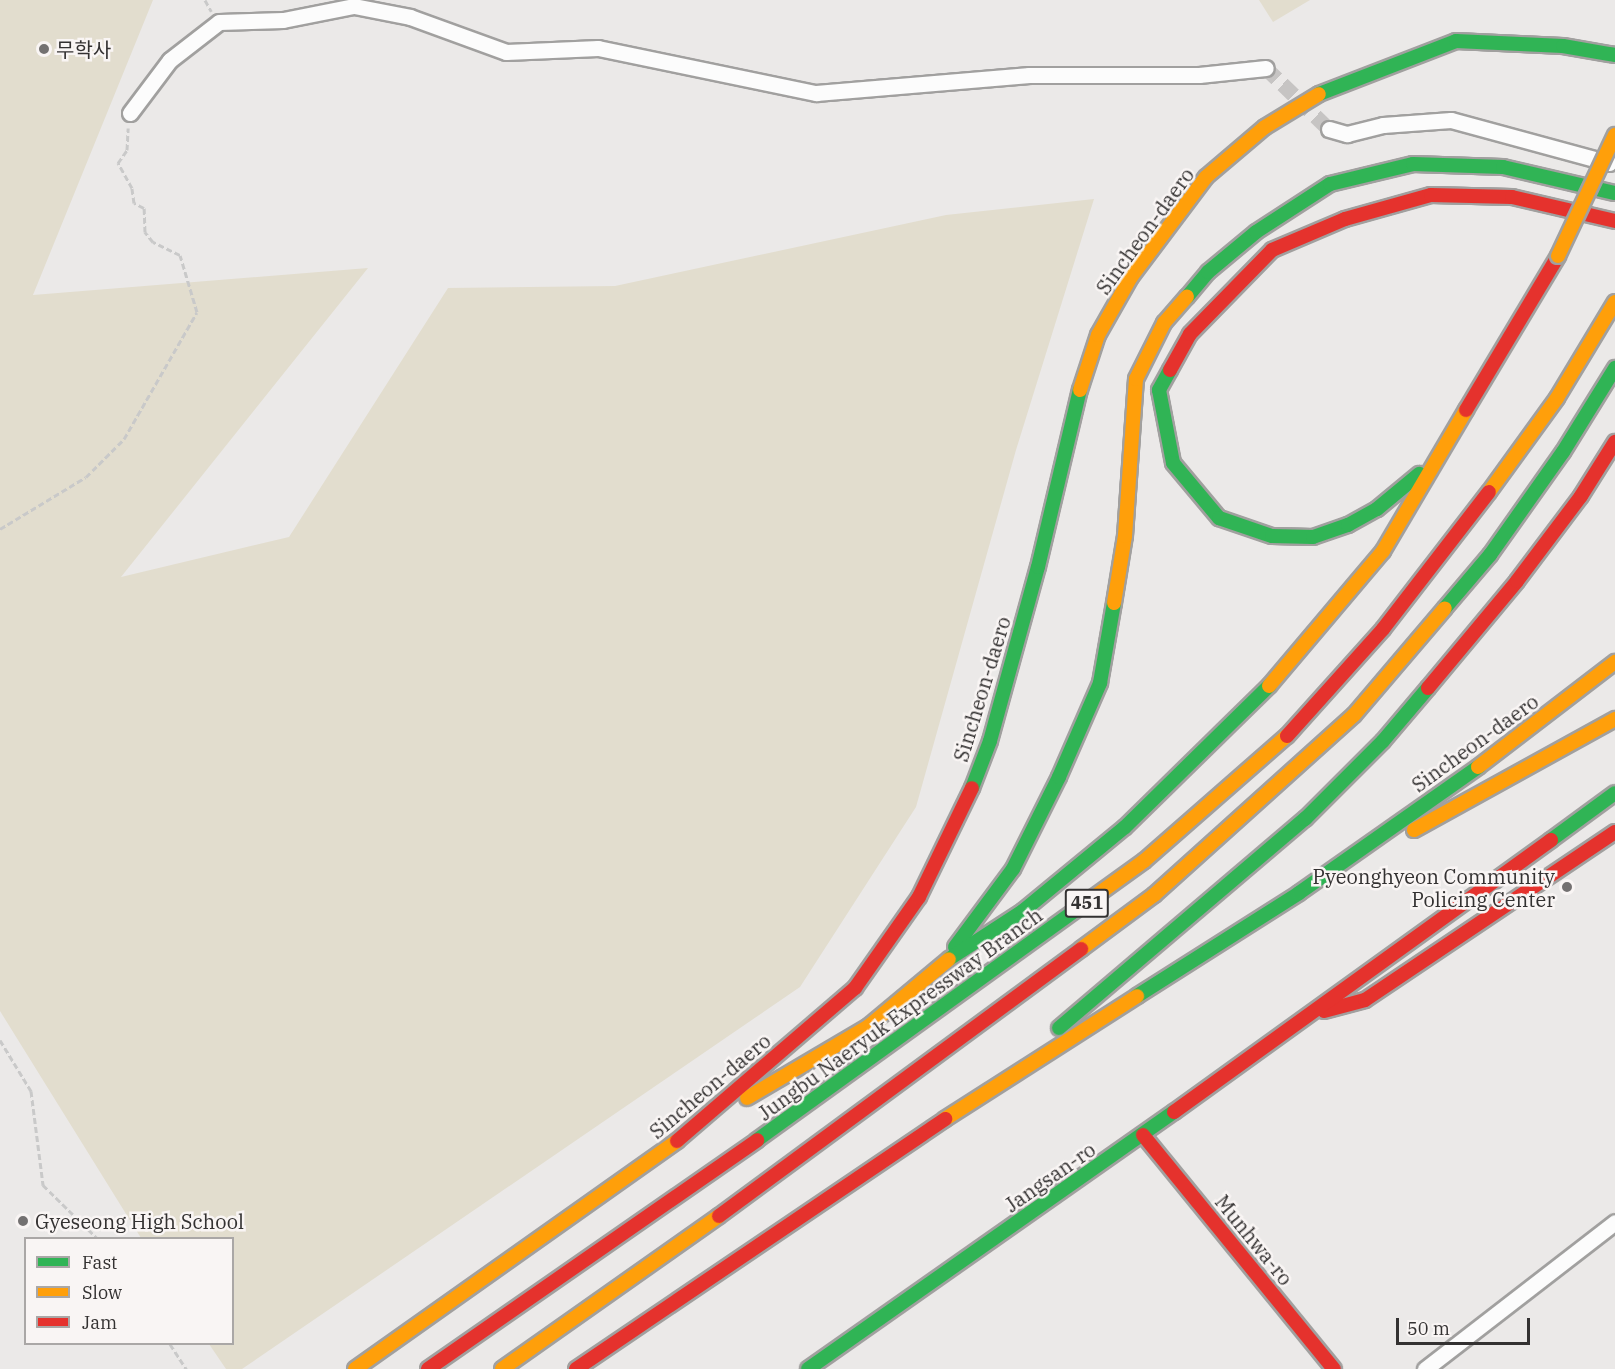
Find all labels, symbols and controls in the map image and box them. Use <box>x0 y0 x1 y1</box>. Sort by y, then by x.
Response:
place label: 무학사 <box>56 37 111 61</box>
marker: 무학사 <box>37 42 51 56</box>
street label: Sincheon-daero <box>1091 163 1199 299</box>
street label: Sincheon-daero <box>949 613 1015 765</box>
street label: Sincheon-daero <box>1407 689 1543 797</box>
place label: Pyeonghyeon Community Policing Center <box>1313 864 1555 911</box>
marker: Pyeonghyeon Community Policing Center <box>1560 880 1574 894</box>
road number: 451 <box>1064 888 1110 918</box>
street label: Jungbu Naeryuk Expressway Branch <box>753 903 1047 1125</box>
street label: Sincheon-daero <box>645 1028 775 1144</box>
street label: Jangsan-ro <box>1000 1137 1100 1217</box>
street label: Munhwa-ro <box>1210 1190 1298 1290</box>
place label: Gyeseong High School <box>35 1209 244 1233</box>
marker: Gyeseong High School <box>16 1214 30 1228</box>
legend <box>24 1237 234 1345</box>
text: Fast <box>82 1251 117 1274</box>
text: Slow <box>82 1281 122 1304</box>
scale bar <box>1399 1306 1532 1344</box>
text: Jam <box>82 1311 117 1334</box>
text: 50 m <box>1407 1317 1450 1340</box>

